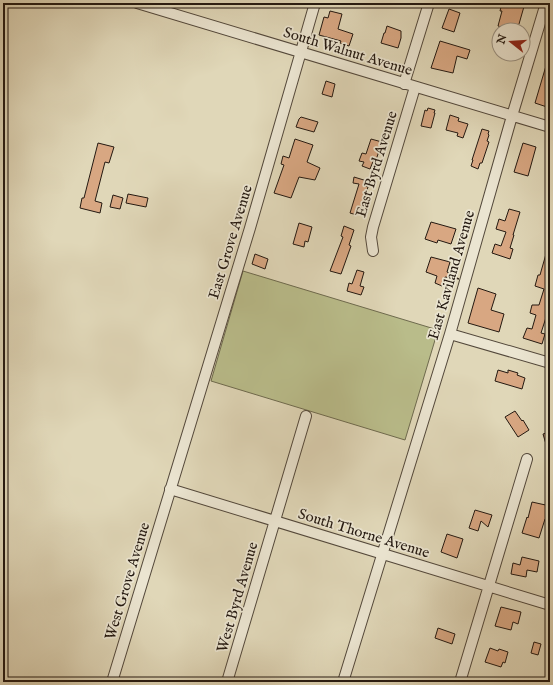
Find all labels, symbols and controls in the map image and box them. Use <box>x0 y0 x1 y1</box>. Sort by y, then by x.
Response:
north arrow <box>491 22 531 62</box>
street label: South Walnut Avenue <box>281 23 415 80</box>
text: N <box>494 32 511 47</box>
street label: East Byrd Avenue <box>351 108 402 220</box>
street label: East Grove Avenue <box>204 183 257 302</box>
street label: East Kaviland Avenue <box>424 208 479 342</box>
street label: South Thorne Avenue <box>296 504 432 563</box>
street label: West Grove Avenue <box>101 520 154 642</box>
street label: West Byrd Avenue <box>213 540 262 655</box>

